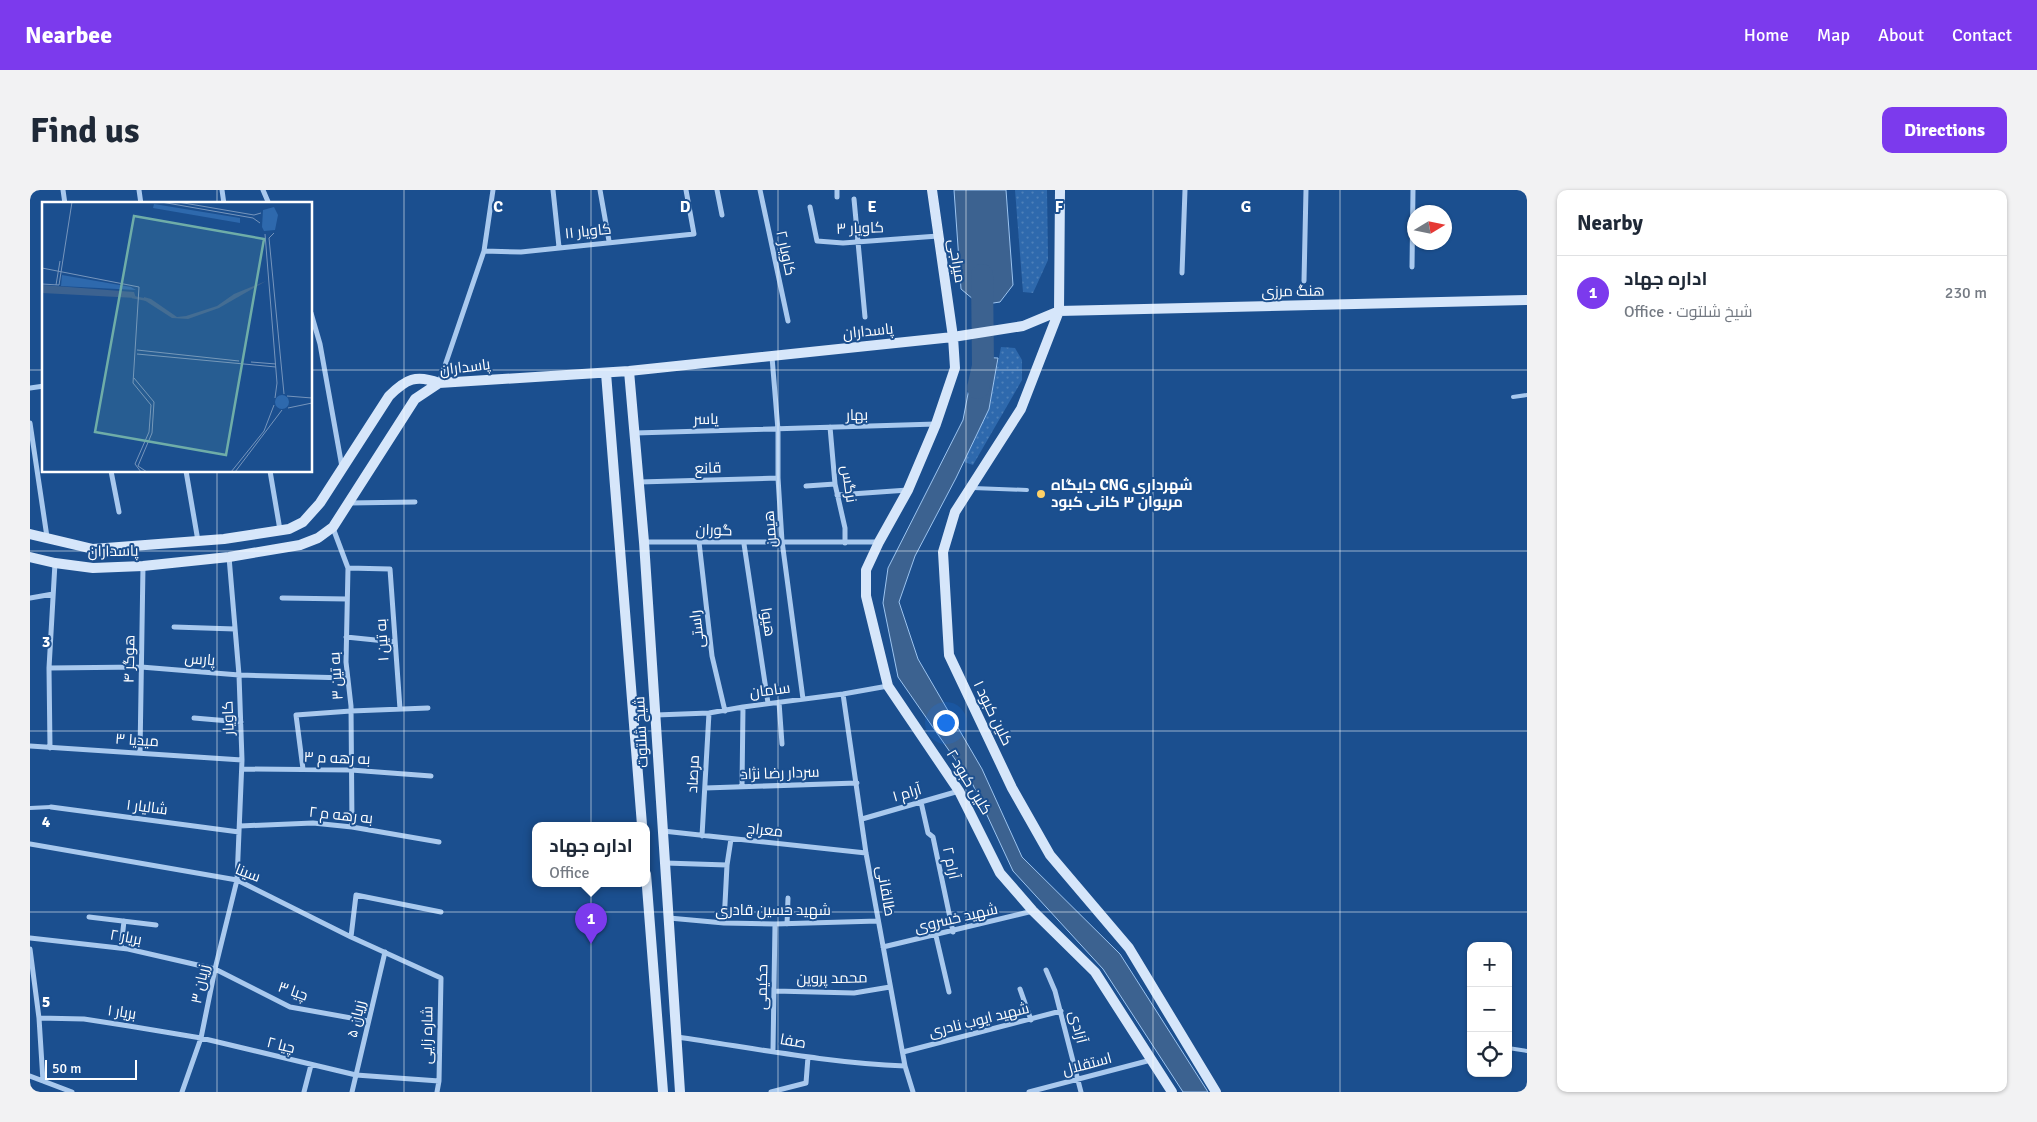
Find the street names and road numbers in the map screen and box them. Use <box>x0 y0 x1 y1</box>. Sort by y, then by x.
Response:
street label: کاویار ۳ <box>836 218 884 238</box>
street label: کاویار ۱۱ <box>564 220 612 242</box>
street label: کاویار ۲ <box>772 229 800 277</box>
street label: میراجی <box>944 238 969 284</box>
street label: هنگ مرزی <box>1261 281 1325 302</box>
street label: پاسداران <box>842 319 894 344</box>
street label: پاسداران <box>439 355 491 380</box>
street label: بهار <box>845 406 868 425</box>
street label: یاسر <box>692 410 719 428</box>
street label: قانع <box>694 459 722 479</box>
street label: نرگس <box>836 464 861 504</box>
street label: هیمن <box>759 510 782 548</box>
street label: گوران <box>695 521 733 540</box>
street label: پاسداران <box>87 542 139 561</box>
street label: هیوا <box>757 606 779 638</box>
street label: راستی <box>686 609 709 649</box>
street label: به تین ۱ <box>372 618 393 662</box>
street label: هوگر ۴ <box>120 635 138 683</box>
street label: پارس <box>184 649 216 670</box>
street label: به تین ۳ <box>325 651 348 701</box>
street label: کلین کبود ۱ <box>969 678 1016 749</box>
street label: سامان <box>749 679 792 702</box>
street label: شیخ شلتوت <box>630 696 654 768</box>
street label: کاویار <box>218 701 238 736</box>
street label: میدیا ۳ <box>114 729 160 751</box>
street label: کلین کبود ۲ <box>942 746 996 818</box>
street label: به رهه م ۳ <box>303 748 371 769</box>
street label: مرصاد <box>683 755 703 793</box>
street label: سردار رضا نژاد <box>740 763 820 783</box>
street label: آرام ۱ <box>890 780 924 807</box>
street label: شالیار ۱ <box>125 796 169 818</box>
street label: به رهه م ۲ <box>308 803 374 828</box>
street label: معراج <box>746 819 784 843</box>
street label: آرام ۲ <box>938 845 963 881</box>
street label: سینا <box>233 860 263 886</box>
street label: طالقانی <box>872 864 899 918</box>
street label: شهید خسروی <box>912 900 1000 937</box>
street label: شهید حسین قادری <box>715 901 831 920</box>
street label: بریار ۲ <box>109 925 143 949</box>
street label: زریان ۳ <box>187 963 214 1006</box>
street label: حکیمی <box>753 964 772 1010</box>
street label: محمد پروین <box>796 968 868 989</box>
street label: چیا ۳ <box>275 978 310 1005</box>
street label: زریان ۵ <box>343 999 370 1040</box>
street label: شهید ایوب نادری <box>927 999 1031 1042</box>
street label: بریار ۱ <box>106 1001 138 1023</box>
street label: شاره زایی <box>417 1006 438 1064</box>
street label: آزادی <box>1064 1009 1091 1045</box>
street label: صفا <box>778 1030 808 1052</box>
street label: چیا ۲ <box>265 1033 297 1058</box>
street label: استقلال <box>1060 1049 1114 1079</box>

